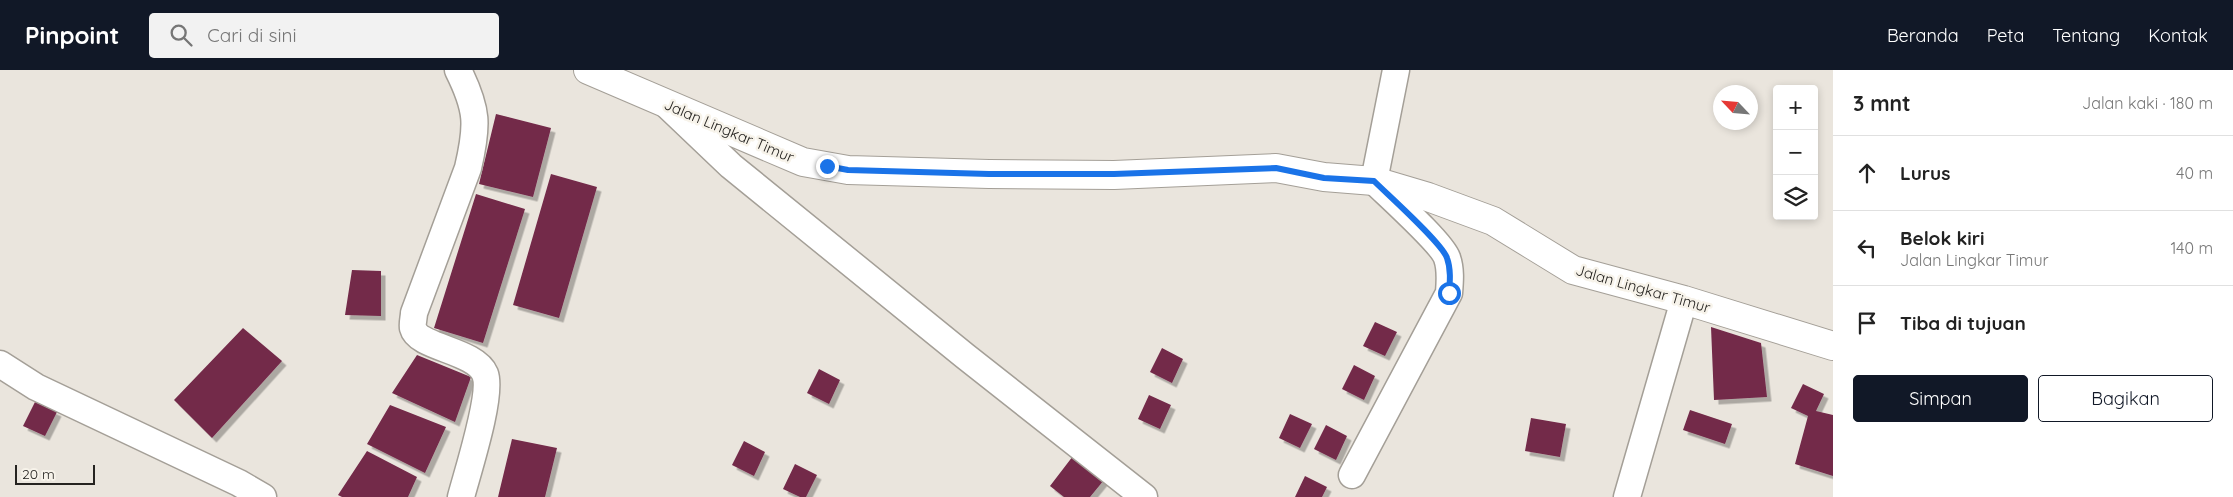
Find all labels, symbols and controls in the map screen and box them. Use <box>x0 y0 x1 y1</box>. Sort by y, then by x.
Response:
search box <box>149 13 499 58</box>
text: Pinpoint <box>25 20 119 50</box>
icon: search <box>167 21 195 49</box>
text: Cari di sini <box>207 23 297 47</box>
text: Beranda <box>1887 24 1959 47</box>
text: Peta <box>1987 24 2024 47</box>
text: Tentang <box>2052 24 2120 47</box>
text: Kontak <box>2148 24 2208 47</box>
north arrow <box>1713 85 1758 130</box>
map controls <box>1773 85 1818 220</box>
button: + <box>1773 85 1818 130</box>
text: 3 mnt <box>1853 90 1911 116</box>
text: Jalan kaki · 180 m <box>2082 93 2213 113</box>
street label: Jalan Lingkar Timur <box>661 95 797 167</box>
button: − <box>1773 130 1818 175</box>
route end <box>816 155 839 178</box>
icon: ahead <box>1853 159 1881 187</box>
text: Lurus <box>1900 161 1950 185</box>
text: 40 m <box>2176 163 2213 183</box>
button: layers <box>1773 175 1818 220</box>
text: Belok kiri <box>1900 226 1985 250</box>
icon: left <box>1853 234 1881 262</box>
text: 140 m <box>2170 238 2213 258</box>
text: Jalan Lingkar Timur <box>1900 250 2049 270</box>
street label: Jalan Lingkar Timur <box>1574 260 1713 317</box>
route start <box>1438 282 1461 305</box>
icon: arrive <box>1853 309 1881 337</box>
text: Tiba di tujuan <box>1900 311 2026 335</box>
button: Simpan <box>1853 375 2028 422</box>
button: Bagikan <box>2038 375 2213 422</box>
scale bar <box>15 462 95 485</box>
text: 20 m <box>22 465 55 483</box>

